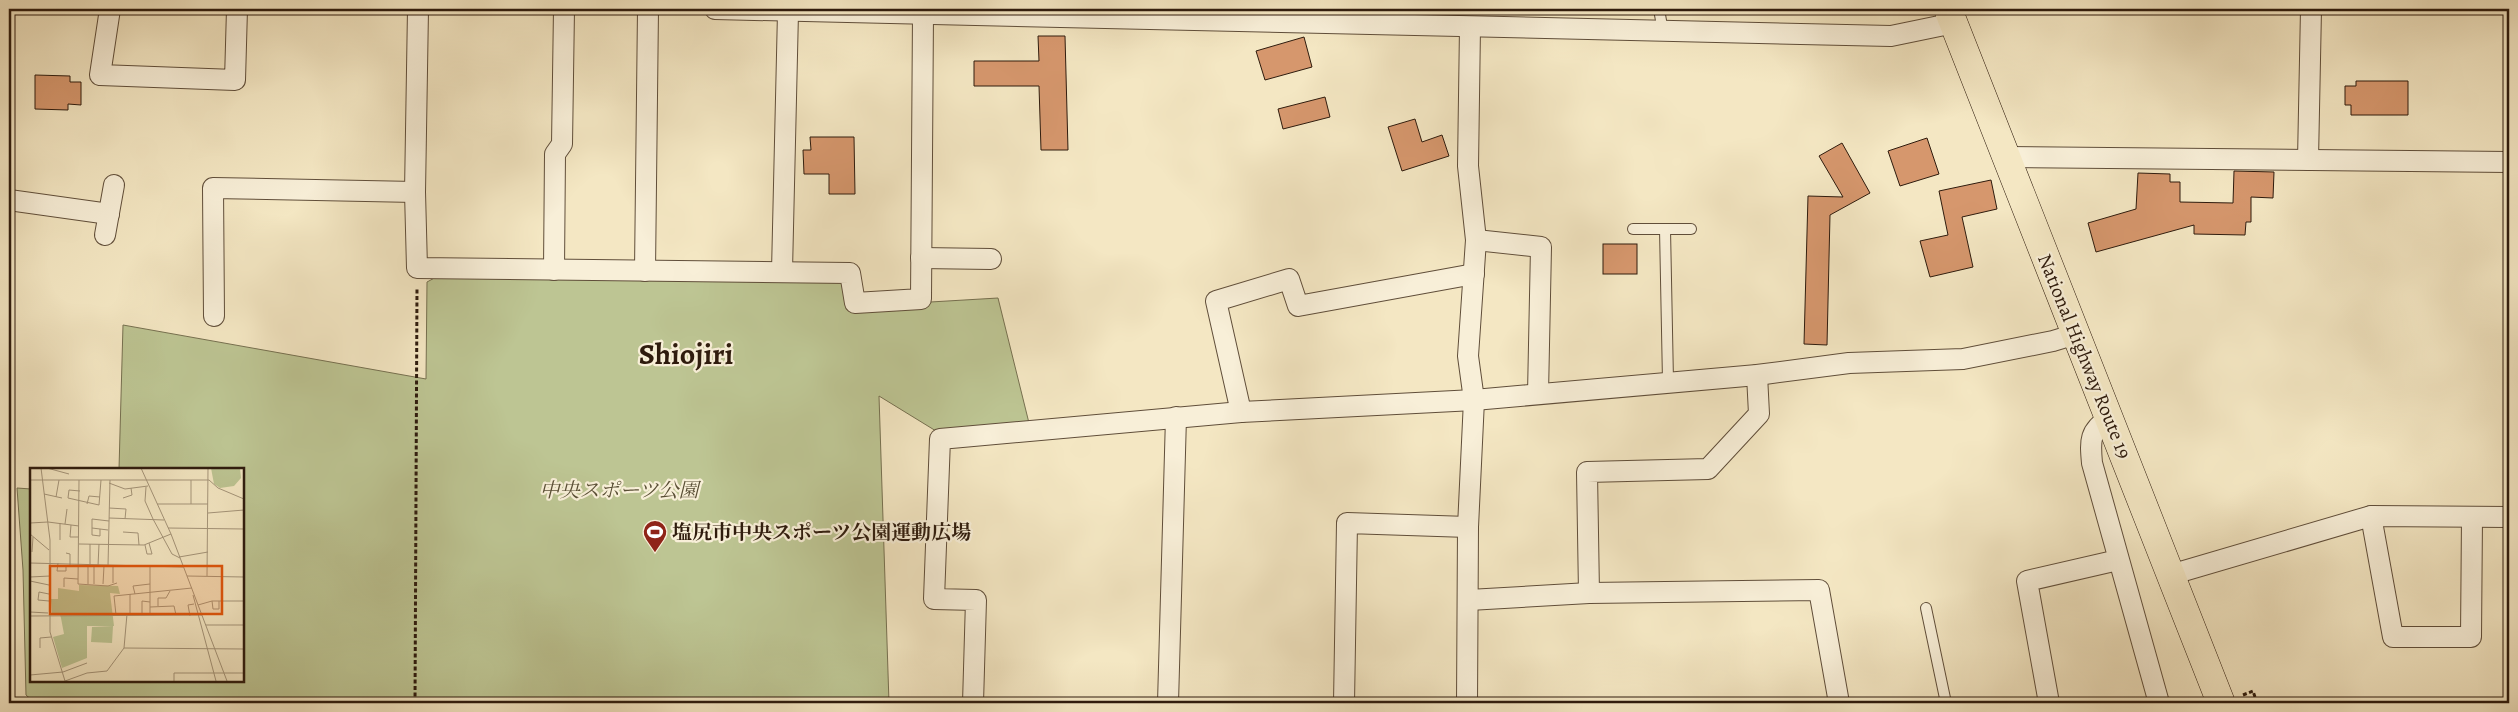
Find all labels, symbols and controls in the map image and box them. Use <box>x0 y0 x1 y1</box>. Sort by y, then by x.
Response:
street label: National Highway Route 19 <box>2031 250 2138 463</box>
district label: Shiojiri <box>639 334 734 374</box>
inset map <box>30 468 244 682</box>
park label: 中央スポーツ公園 <box>539 477 702 504</box>
sports icon: 塩尻市中央スポーツ公園運動広場 <box>642 519 668 553</box>
place label: 塩尻市中央スポーツ公園運動広場 <box>672 519 971 546</box>

